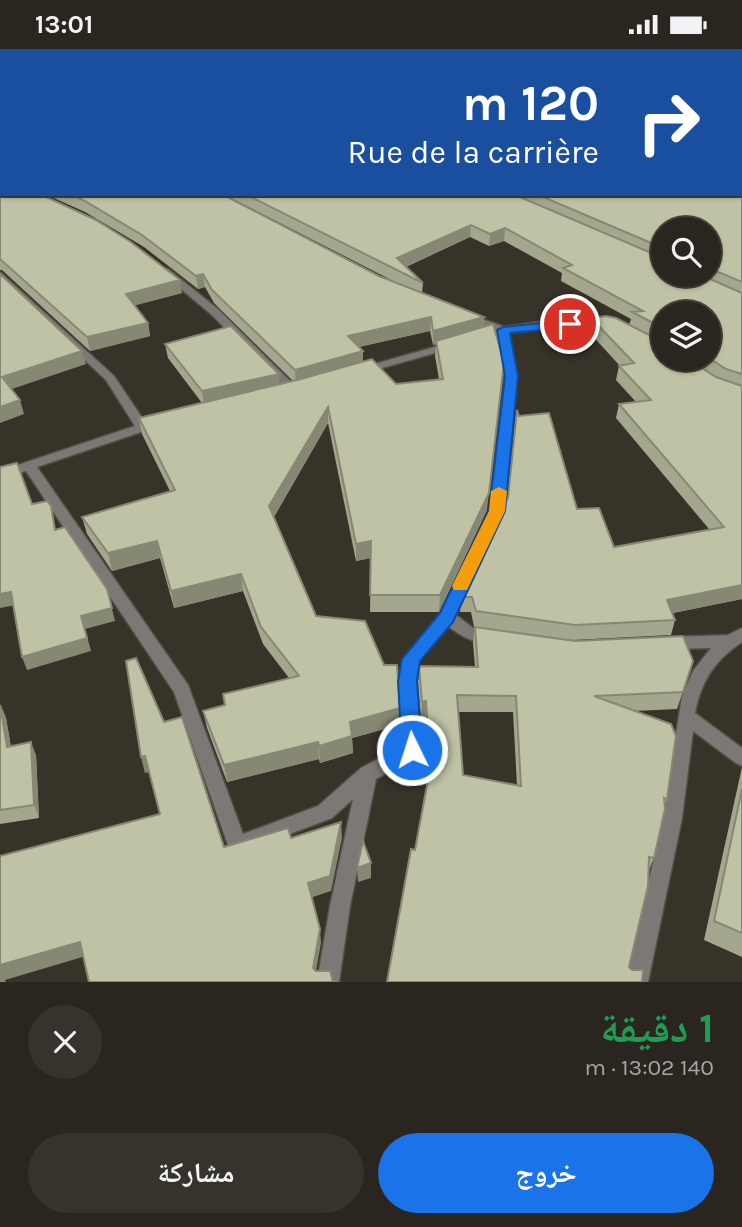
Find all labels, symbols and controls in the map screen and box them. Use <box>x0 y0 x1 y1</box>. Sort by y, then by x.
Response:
text: 13:01 <box>35 9 93 40</box>
text: 120 m <box>462 75 599 132</box>
icon: right <box>623 77 714 168</box>
text: Rue de la carrière <box>348 134 599 171</box>
map controls <box>651 217 721 371</box>
button: search <box>651 217 721 287</box>
pin <box>540 294 600 354</box>
button: layers <box>651 301 721 371</box>
icon: arrive <box>551 305 589 343</box>
position arrow <box>375 713 449 787</box>
text: 1 دقيقة <box>600 1003 714 1053</box>
button: close <box>28 1005 102 1079</box>
text: 140 m · 13:02 <box>584 1054 714 1081</box>
button: مشاركة <box>28 1133 364 1213</box>
button: خروج <box>378 1133 714 1213</box>

